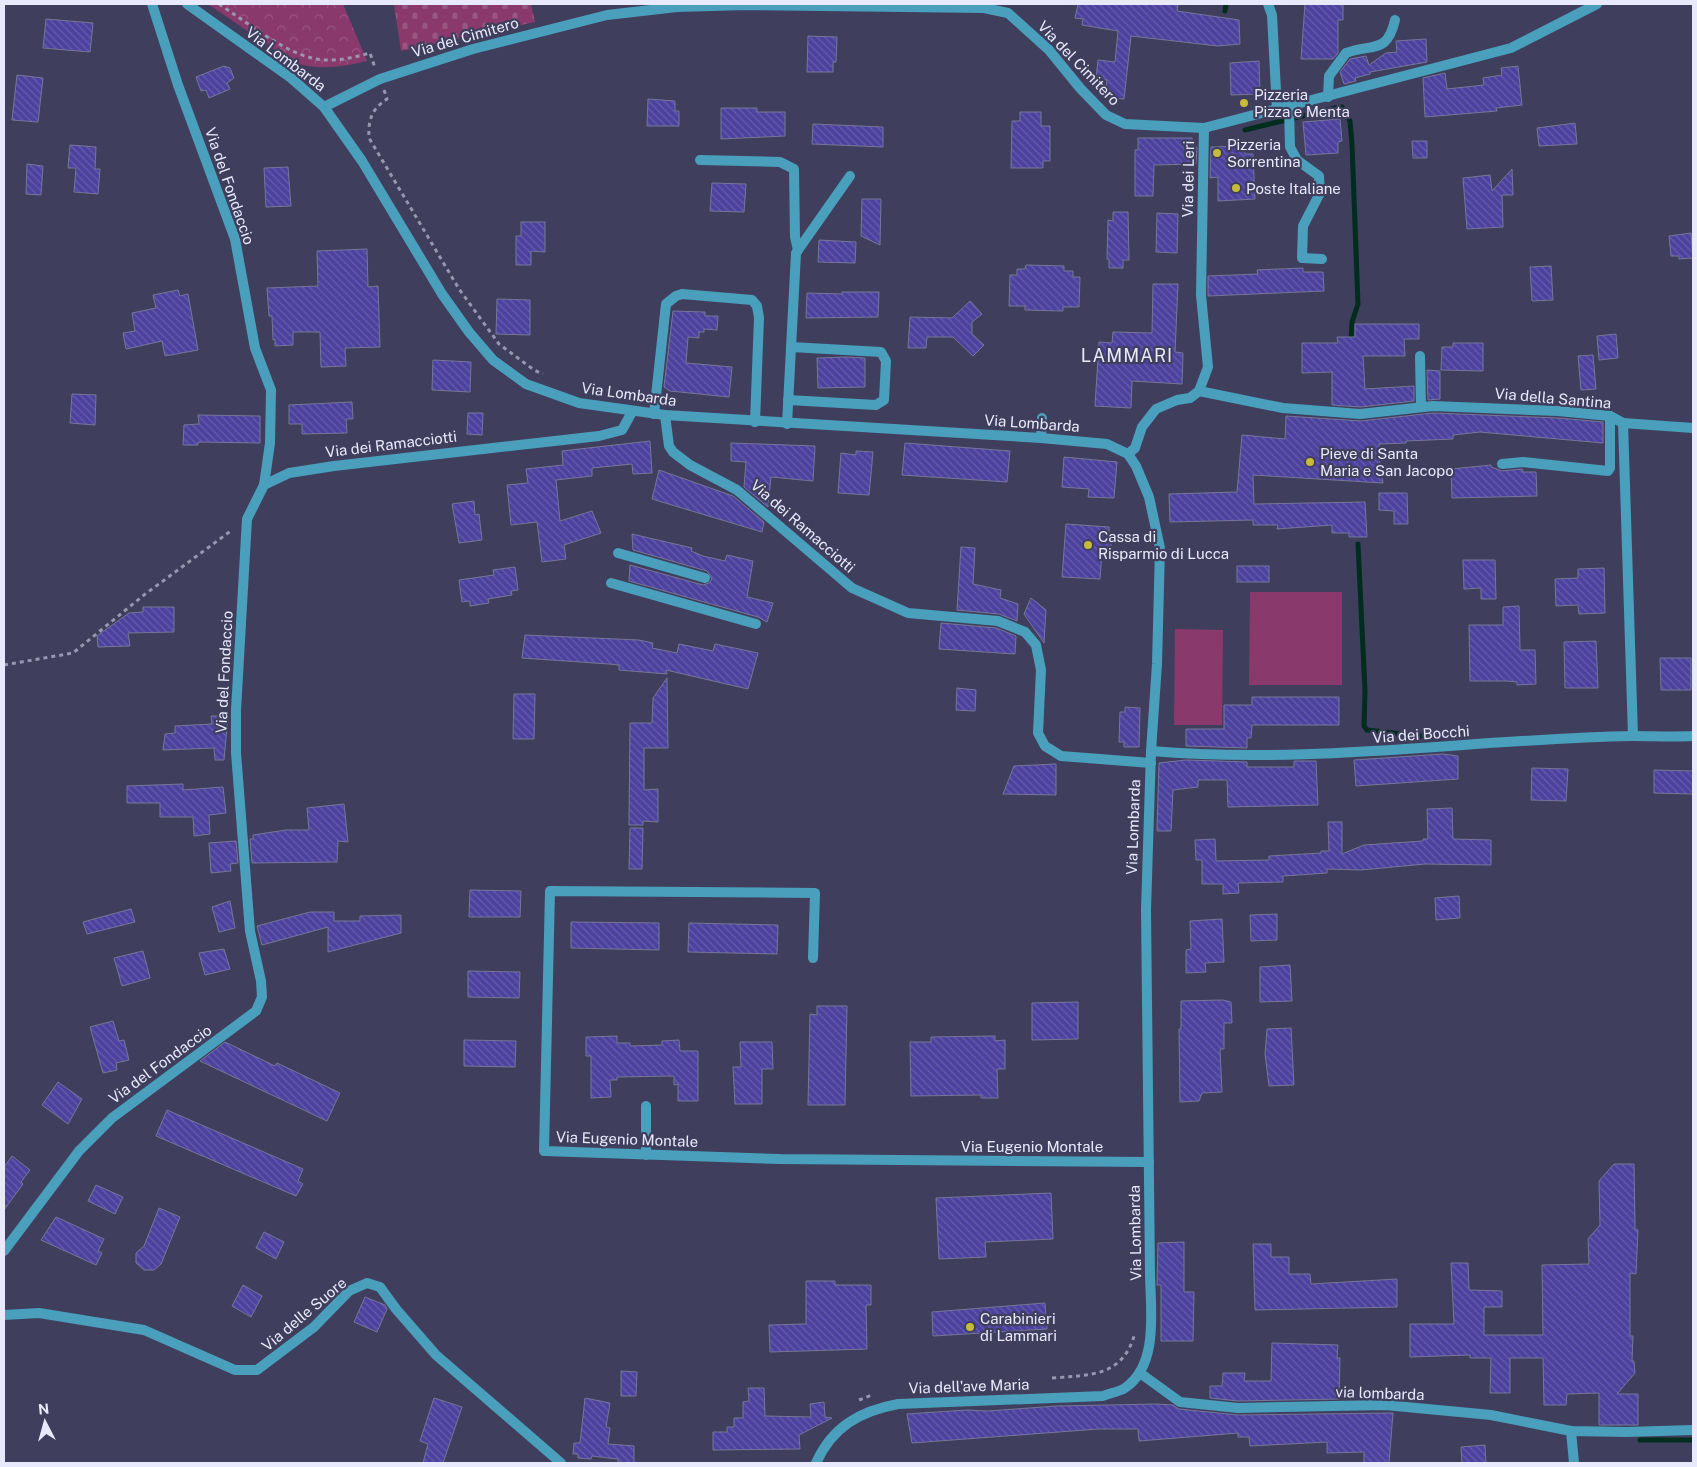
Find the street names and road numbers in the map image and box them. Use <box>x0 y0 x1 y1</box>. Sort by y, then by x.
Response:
street label: Via del Cimitero <box>410 14 520 60</box>
street label: Via del Cimitero <box>1035 17 1123 109</box>
street label: Via Lombarda <box>243 23 329 95</box>
street label: Via del Fondaccio <box>202 125 258 247</box>
street label: Via dei Leri <box>1179 140 1197 218</box>
street label: Via Lombarda <box>580 379 678 409</box>
street label: Via della Santina <box>1494 384 1612 412</box>
street label: Via Lombarda <box>984 411 1080 435</box>
street label: Via dei Ramacciotti <box>324 427 458 461</box>
street label: Via dei Ramacciotti <box>747 476 859 576</box>
street label: Via del Fondaccio <box>212 610 236 734</box>
street label: Via dei Bocchi <box>1372 722 1470 746</box>
street label: Via Lombarda <box>1123 779 1143 875</box>
street label: Via del Fondaccio <box>105 1021 215 1107</box>
street label: Via Eugenio Montale <box>556 1128 698 1150</box>
street label: Via Eugenio Montale <box>961 1138 1103 1155</box>
street label: Via Lombarda <box>1126 1185 1144 1281</box>
street label: Via delle Suore <box>258 1274 350 1354</box>
street label: Via dell'ave Maria <box>908 1375 1030 1397</box>
street label: via lombarda <box>1335 1383 1425 1403</box>

